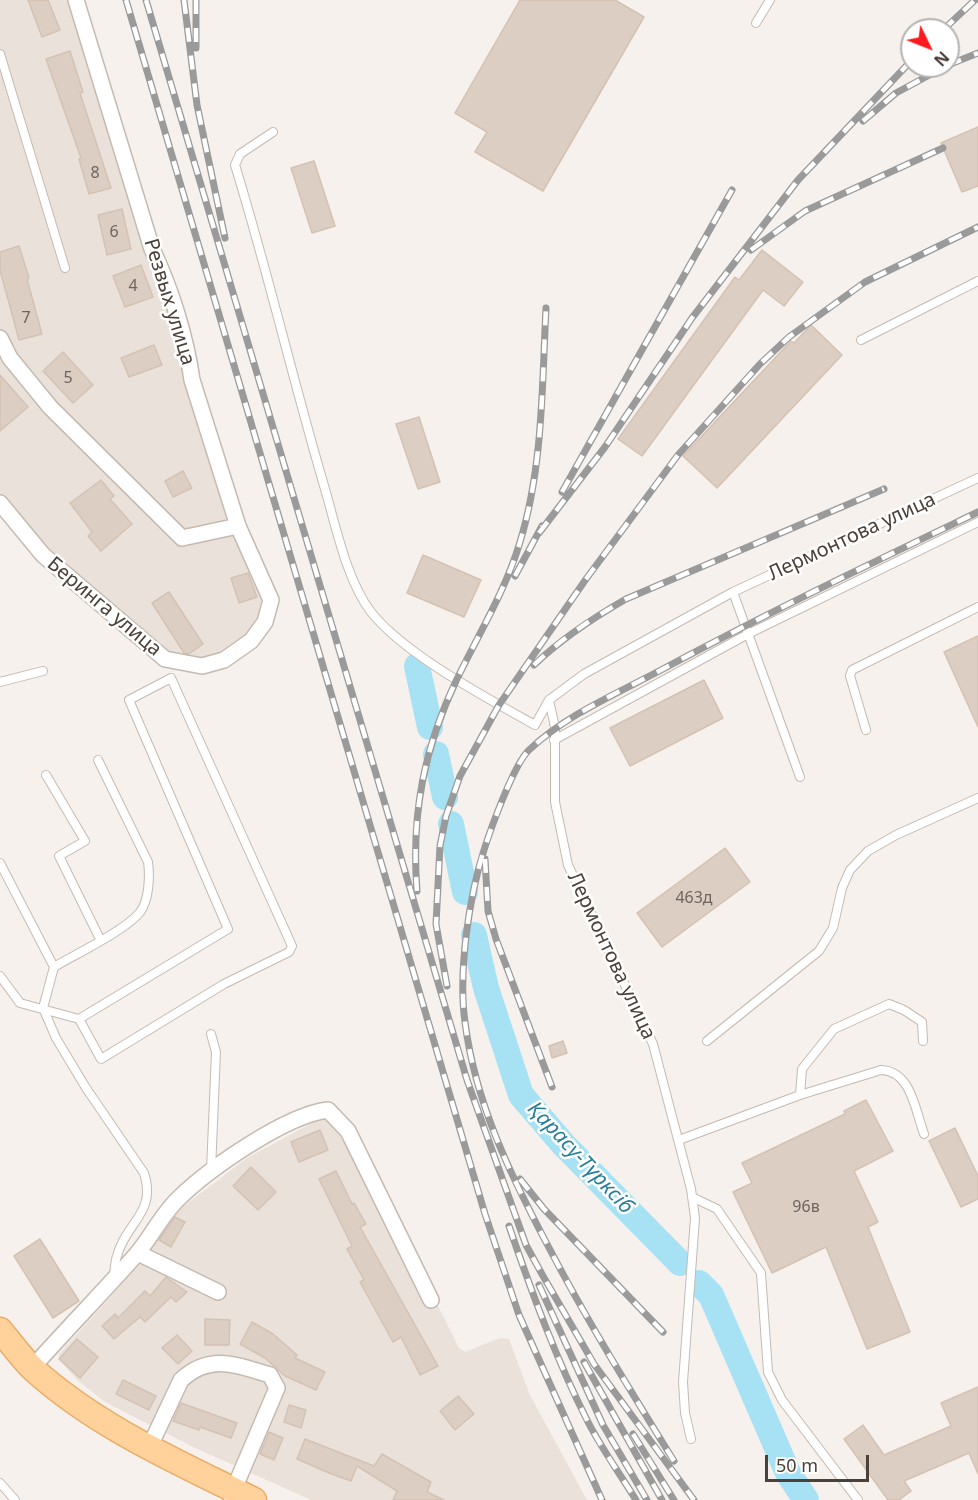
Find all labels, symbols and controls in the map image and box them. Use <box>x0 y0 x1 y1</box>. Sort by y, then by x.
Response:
north arrow <box>900 18 960 78</box>
text: N <box>929 47 954 71</box>
house number: 8 <box>90 163 100 183</box>
house number: 6 <box>109 222 119 242</box>
street label: Резвых улица <box>138 236 200 368</box>
house number: 4 <box>128 276 138 296</box>
house number: 7 <box>21 308 31 328</box>
house number: 5 <box>63 368 73 388</box>
street label: Лермонтова улица <box>764 488 940 586</box>
street label: Беринга улица <box>42 552 166 662</box>
street label: Лермонтова улица <box>562 868 660 1044</box>
house number: 463д <box>675 888 713 908</box>
water label: Қарасу-Түрксіб <box>522 1097 638 1219</box>
house number: 96в <box>792 1197 820 1217</box>
scale bar <box>768 1443 872 1481</box>
text: 50 m <box>776 1453 818 1477</box>

